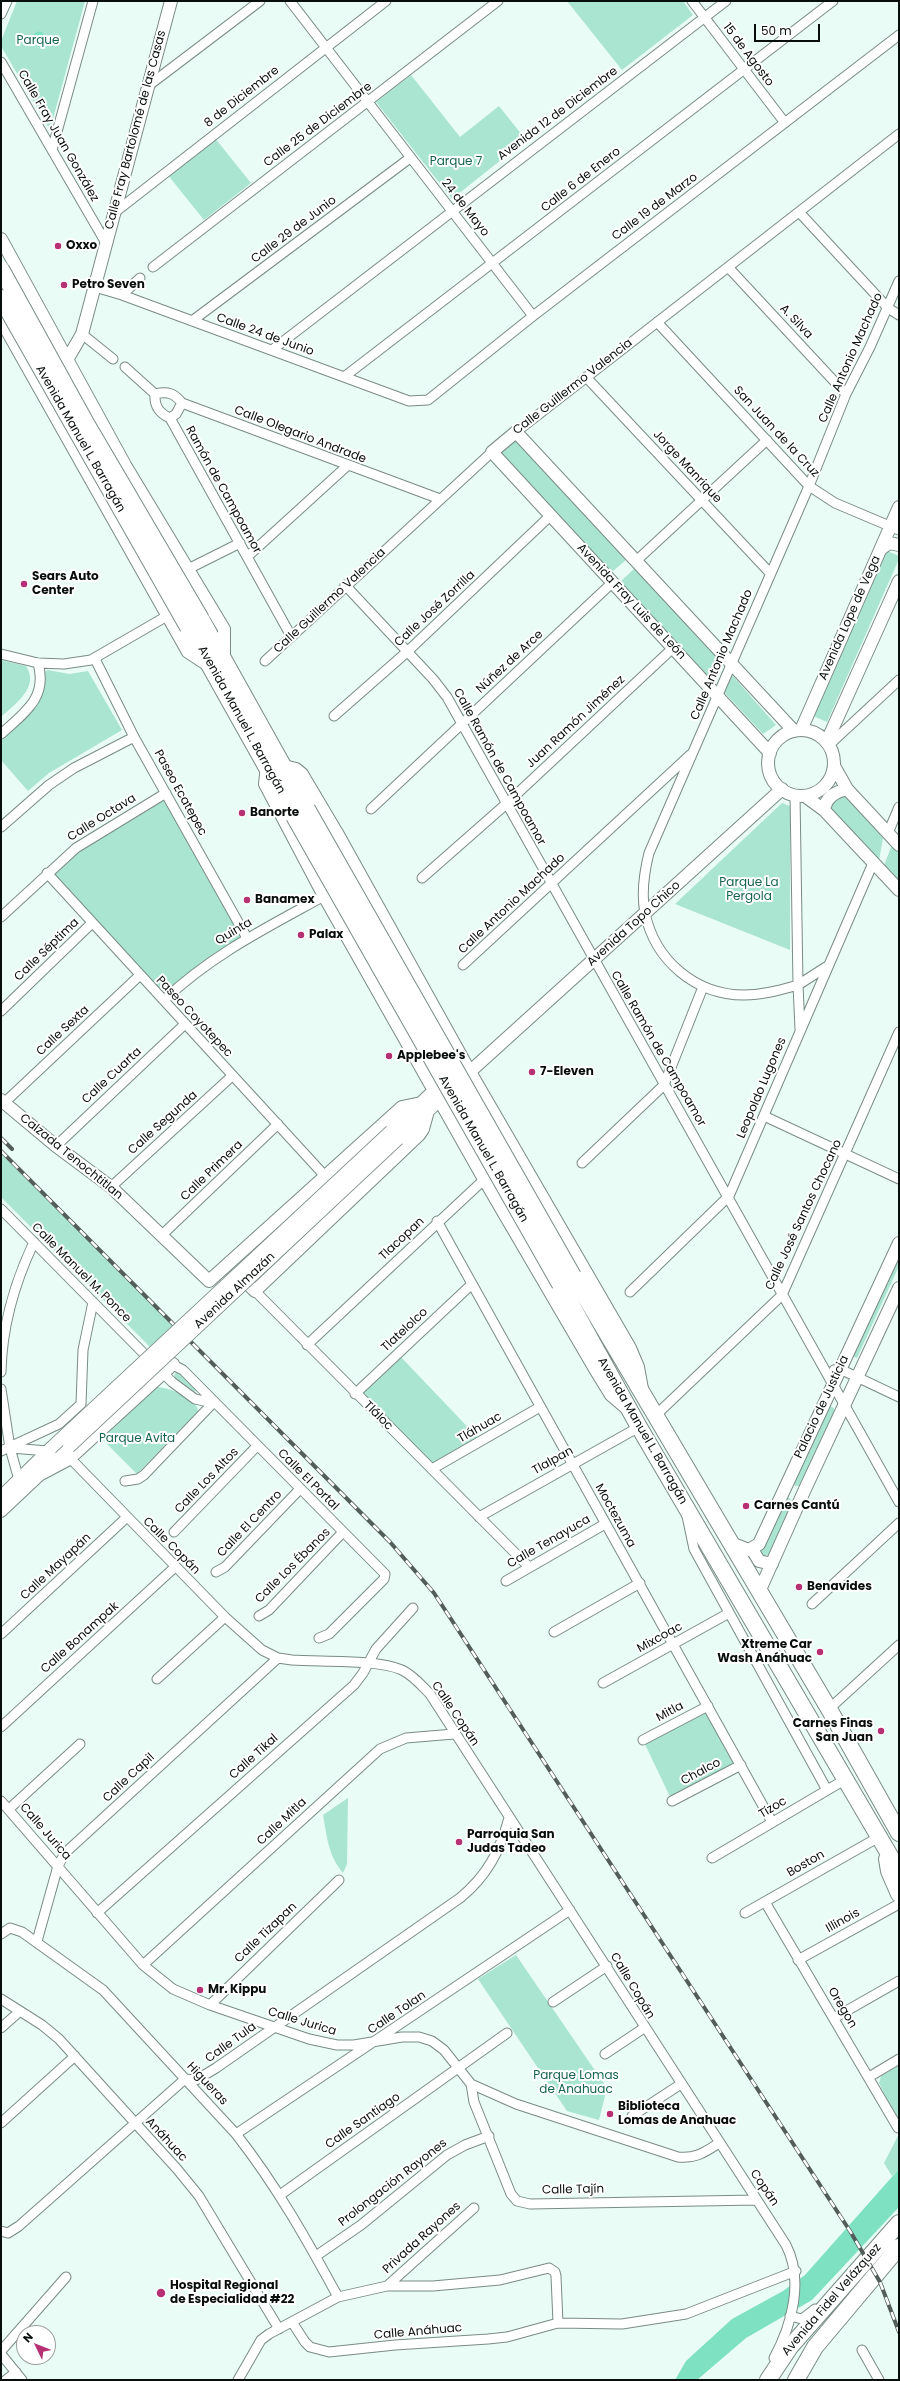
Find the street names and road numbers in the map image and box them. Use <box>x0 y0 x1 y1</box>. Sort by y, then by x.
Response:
street label: 15 de Agosto <box>720 21 776 89</box>
street label: Calle Fray Bartolomé de las Casas <box>102 29 170 231</box>
street label: 8 de Diciembre <box>202 63 282 131</box>
street label: Avenida 12 de Diciembre <box>495 64 621 164</box>
street label: Calle Fray Juan González <box>14 68 102 204</box>
street label: Calle 25 de Diciembre <box>261 80 375 170</box>
street label: Calle 6 de Enero <box>538 144 624 216</box>
street label: Calle 19 de Marzo <box>609 170 701 244</box>
street label: 24 de Mayo <box>438 176 492 240</box>
street label: Calle 29 de Junio <box>249 193 339 267</box>
street label: Calle Antonio Machado <box>816 291 886 425</box>
street label: A. Silva <box>777 302 815 342</box>
street label: Calle 24 de Junio <box>214 311 316 359</box>
street label: Calle Guillermo Valencia <box>510 336 636 438</box>
street label: Avenida Manuel L. Barragán <box>32 363 128 515</box>
street label: San Juan de la Cruz <box>730 384 822 480</box>
street label: Calle Olegario Andrade <box>232 403 368 467</box>
street label: Ramón de Campoamor <box>182 424 264 556</box>
street label: Jorge Manrique <box>650 428 724 506</box>
street label: Avenida Fray Luis de León <box>574 541 688 663</box>
street label: Calle Guillermo Valencia <box>271 545 389 657</box>
street label: Avenida Lope de Vega <box>816 554 884 682</box>
street label: Calle José Zorrilla <box>392 568 478 650</box>
street label: Calle Antonio Machado <box>688 587 756 723</box>
street label: Núñez de Arce <box>474 627 546 697</box>
street label: Avenida Manuel L. Barragán <box>194 643 288 797</box>
street label: Juan Ramón Jiménez <box>524 673 628 771</box>
street label: Calle Ramón de Campoamor <box>450 686 548 848</box>
street label: Paseo Ecatepec <box>150 748 210 838</box>
street label: Calle Octava <box>65 791 139 845</box>
street label: Calle Antonio Machado <box>456 851 568 957</box>
street label: Avenida Topo Chico <box>584 878 684 970</box>
street label: Quinta <box>213 915 255 949</box>
street label: Calle Séptima <box>12 916 82 984</box>
street label: Calle Ramón de Campoamor <box>607 969 709 1129</box>
street label: Paseo Coyotepec <box>153 973 235 1061</box>
street label: Calle Sexta <box>34 1003 92 1059</box>
street label: Leopoldo Lugones <box>734 1035 790 1141</box>
street label: Calle Cuarta <box>79 1045 145 1107</box>
street label: Avenida Manuel L. Barragán <box>435 1073 531 1225</box>
street label: Calle Segunda <box>125 1088 201 1158</box>
street label: Calzada Tenochtitlan <box>17 1111 125 1203</box>
street label: Calle José Santos Chocano <box>763 1137 845 1293</box>
street label: Calle Primera <box>178 1138 246 1204</box>
street label: Tlacopan <box>376 1214 428 1264</box>
street label: Calle Manuel M. Ponce <box>28 1220 134 1326</box>
street label: Avenida Almazán <box>192 1250 278 1332</box>
street label: Tlatelolco <box>379 1305 431 1355</box>
street label: Palacio de Justicia <box>792 1353 852 1461</box>
street label: Avenida Manuel L. Barragán <box>594 1355 690 1507</box>
street label: Tláloc <box>360 1398 396 1434</box>
street label: Tláhuac <box>455 1410 505 1446</box>
street label: Tlalpan <box>530 1444 576 1478</box>
street label: Calle Los Altos <box>172 1445 242 1517</box>
street label: Calle El Portal <box>274 1446 342 1514</box>
street label: Moctezuma <box>592 1482 638 1550</box>
street label: Calle El Centro <box>215 1488 285 1560</box>
street label: Calle Tenayuca <box>505 1512 593 1572</box>
street label: Calle Copán <box>139 1514 203 1578</box>
street label: Calle Los Ébanos <box>252 1525 334 1607</box>
street label: Calle Mayapán <box>18 1531 94 1603</box>
street label: Calle Bonampak <box>38 1599 122 1677</box>
street label: Mixcoac <box>635 1620 685 1656</box>
street label: Calle Copán <box>428 1679 482 1749</box>
street label: Mitla <box>654 1699 686 1725</box>
street label: Calle Tikal <box>227 1731 281 1783</box>
street label: Calle Capil <box>100 1750 158 1806</box>
street label: Chalco <box>679 1756 723 1788</box>
street label: Tízoc <box>756 1794 790 1822</box>
street label: Calle Mitla <box>254 1795 310 1849</box>
street label: Calle Jurica <box>16 1801 74 1863</box>
street label: Boston <box>785 1848 827 1880</box>
street label: Calle Tizapan <box>232 1900 300 1966</box>
street label: Illinois <box>824 1906 862 1936</box>
street label: Calle Copán <box>607 1950 657 2022</box>
street label: Oregon <box>824 1985 860 2031</box>
street label: Calle Tolan <box>365 1988 429 2038</box>
street label: Calle Jurica <box>266 2005 338 2039</box>
street label: Calle Tula <box>203 2020 259 2066</box>
street label: Higueras <box>184 2060 230 2108</box>
street label: Calle Santiago <box>323 2090 403 2152</box>
street label: Anáhuac <box>142 2115 190 2165</box>
street label: Prolongación Rayones <box>336 2136 450 2230</box>
street label: Copán <box>747 2167 781 2209</box>
street label: Calle Tajín <box>542 2182 604 2198</box>
street label: Privada Rayones <box>380 2199 464 2277</box>
street label: Avenida Fidel Velázquez <box>779 2241 885 2359</box>
street label: Calle Anáhuac <box>373 2321 463 2343</box>

